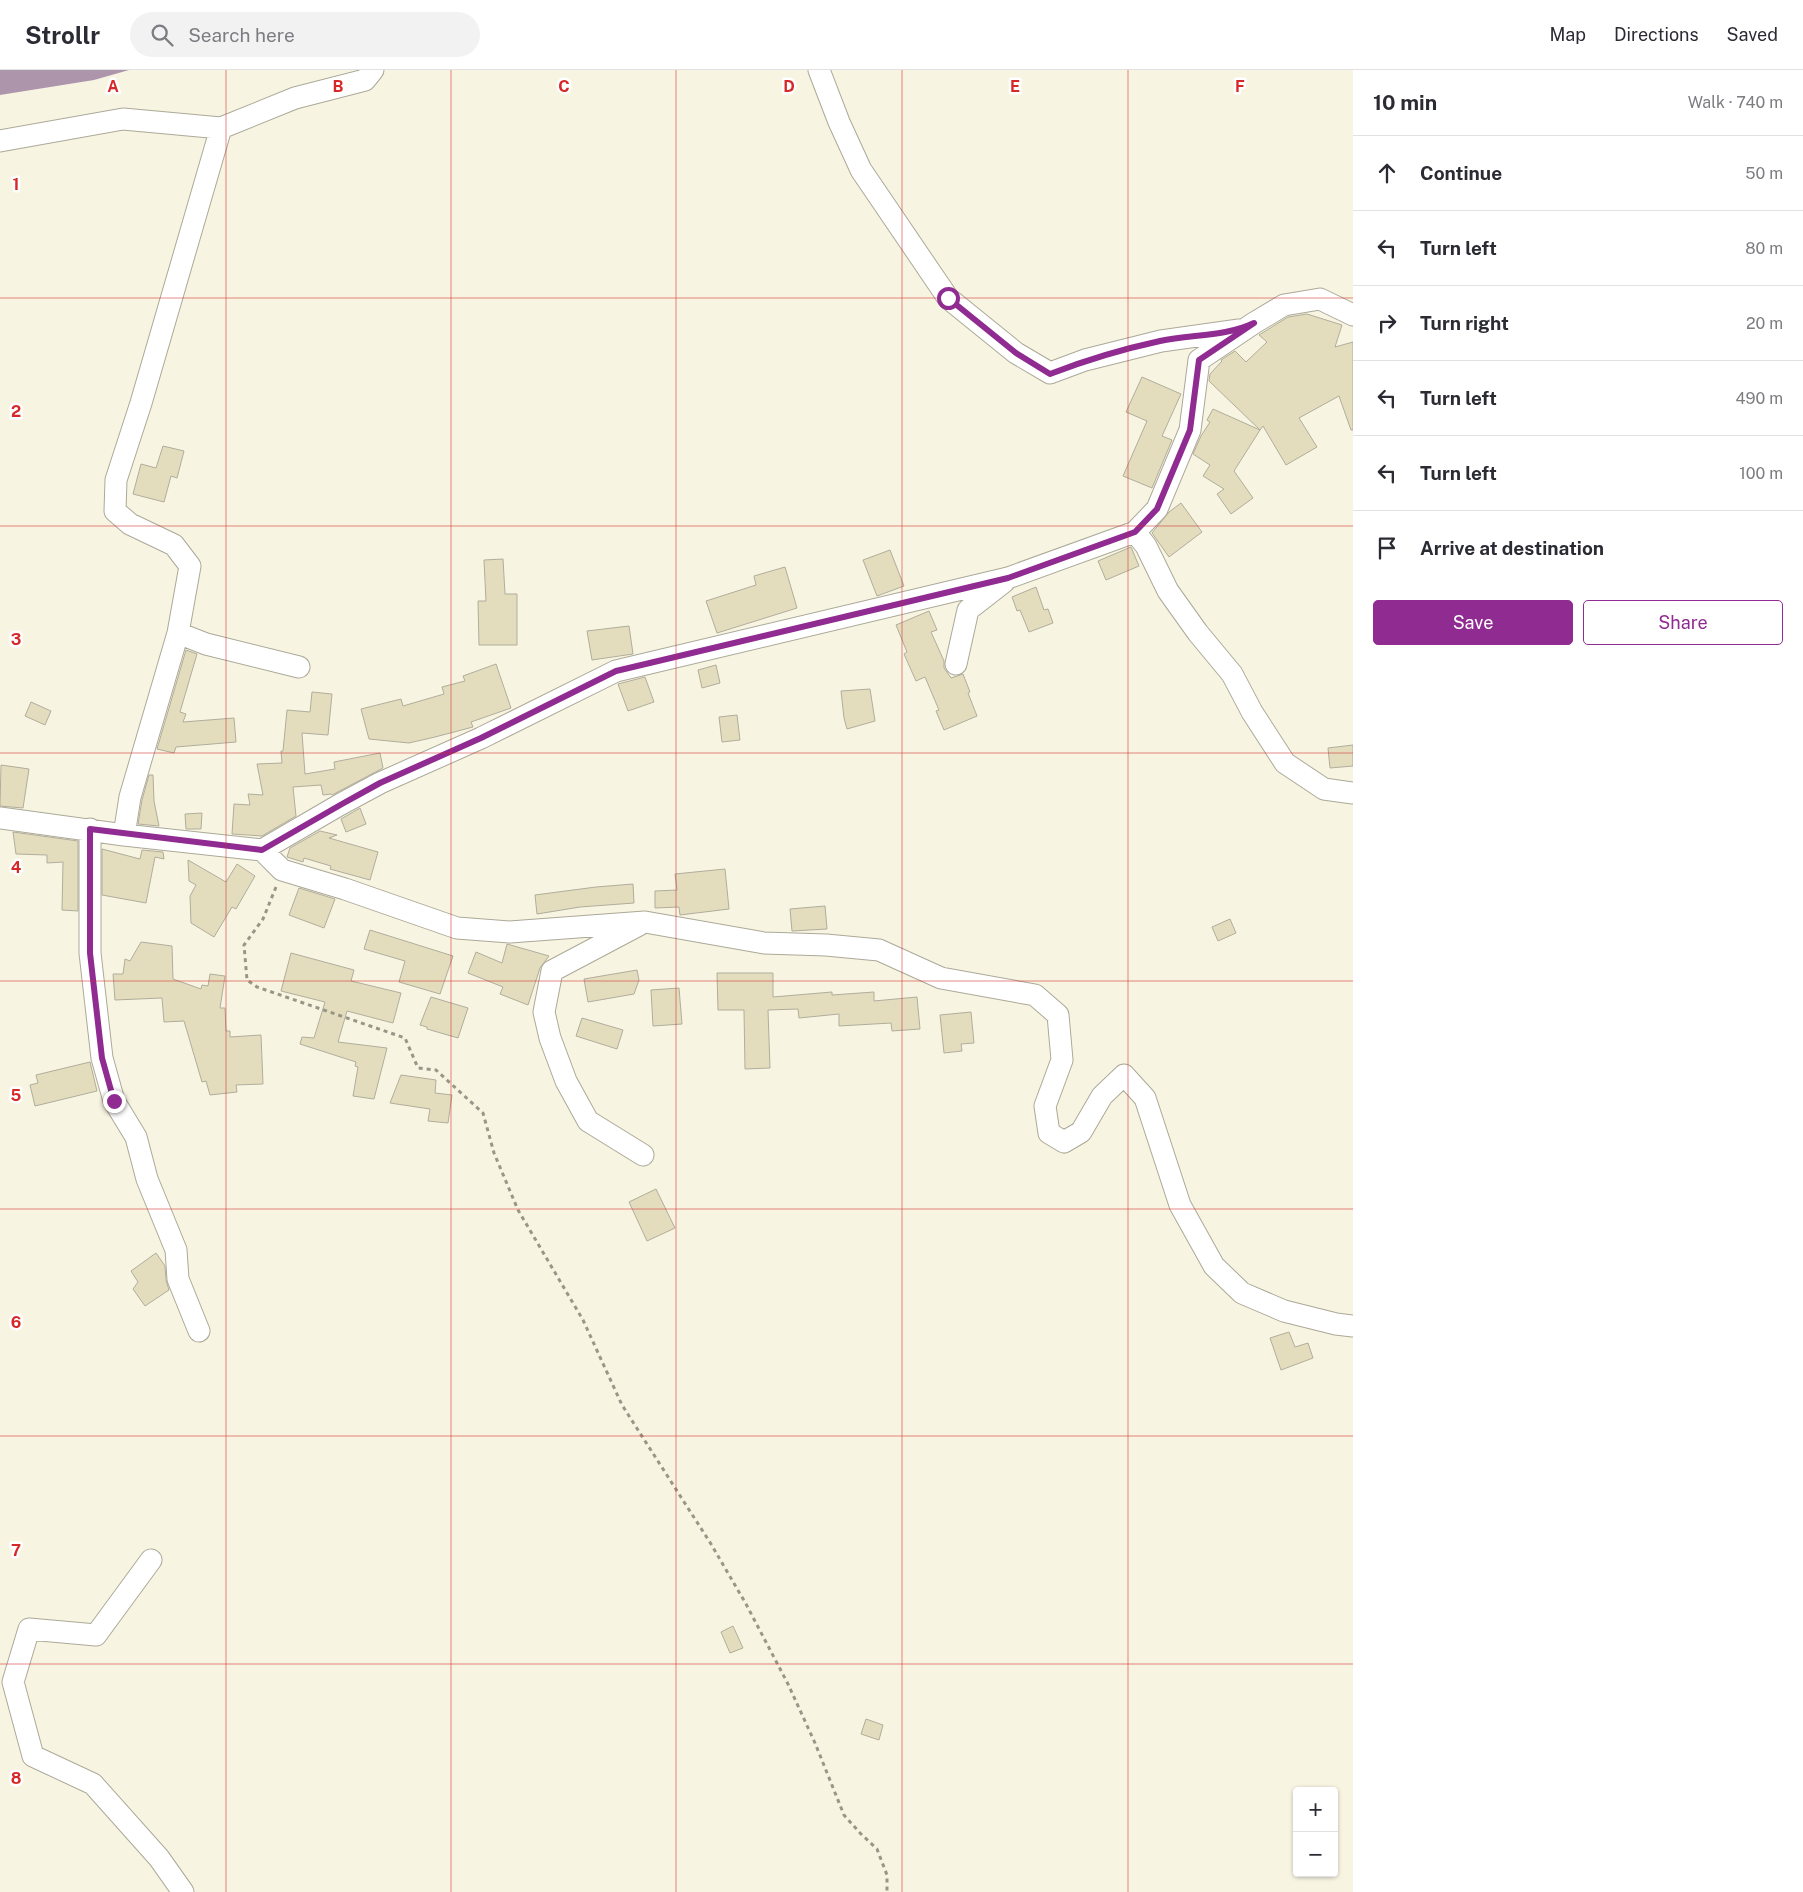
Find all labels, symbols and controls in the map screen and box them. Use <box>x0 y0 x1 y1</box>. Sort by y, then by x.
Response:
search box <box>130 12 480 57</box>
text: Strollr <box>25 21 100 49</box>
icon: search <box>148 21 176 49</box>
text: Search here <box>188 24 295 46</box>
text: Map <box>1549 24 1586 45</box>
text: Directions <box>1614 24 1699 45</box>
text: Saved <box>1727 24 1778 45</box>
text: A <box>107 77 119 96</box>
text: B <box>333 77 344 96</box>
text: C <box>558 77 570 96</box>
text: D <box>783 77 795 96</box>
text: E <box>1010 77 1020 96</box>
text: F <box>1235 77 1245 96</box>
text: 10 min <box>1373 90 1437 115</box>
text: Walk · 740 m <box>1688 93 1783 112</box>
icon: ahead <box>1373 159 1401 187</box>
text: Continue <box>1420 162 1502 184</box>
text: 50 m <box>1745 164 1783 183</box>
text: 1 <box>13 175 19 194</box>
icon: left <box>1373 234 1401 262</box>
text: Turn left <box>1420 237 1497 259</box>
text: 80 m <box>1745 239 1783 258</box>
route start <box>937 287 960 310</box>
icon: right <box>1373 309 1401 337</box>
text: Turn right <box>1420 312 1509 334</box>
text: 20 m <box>1746 314 1783 333</box>
icon: left <box>1373 384 1401 412</box>
text: Turn left <box>1420 387 1497 409</box>
text: 490 m <box>1736 389 1783 408</box>
text: 2 <box>11 402 21 421</box>
icon: left <box>1373 459 1401 487</box>
text: Turn left <box>1420 462 1497 484</box>
text: 100 m <box>1739 464 1783 483</box>
icon: arrive <box>1373 534 1401 562</box>
text: Arrive at destination <box>1420 537 1604 559</box>
button: Save <box>1373 600 1573 645</box>
button: Share <box>1583 600 1783 645</box>
text: 3 <box>11 630 21 649</box>
text: 4 <box>11 858 22 877</box>
text: 5 <box>11 1086 22 1105</box>
route end <box>103 1090 126 1113</box>
text: 6 <box>11 1313 21 1332</box>
text: 7 <box>11 1541 21 1560</box>
text: 8 <box>11 1769 22 1788</box>
map controls <box>1293 1787 1338 1877</box>
button: + <box>1293 1787 1338 1832</box>
button: − <box>1293 1832 1338 1877</box>

